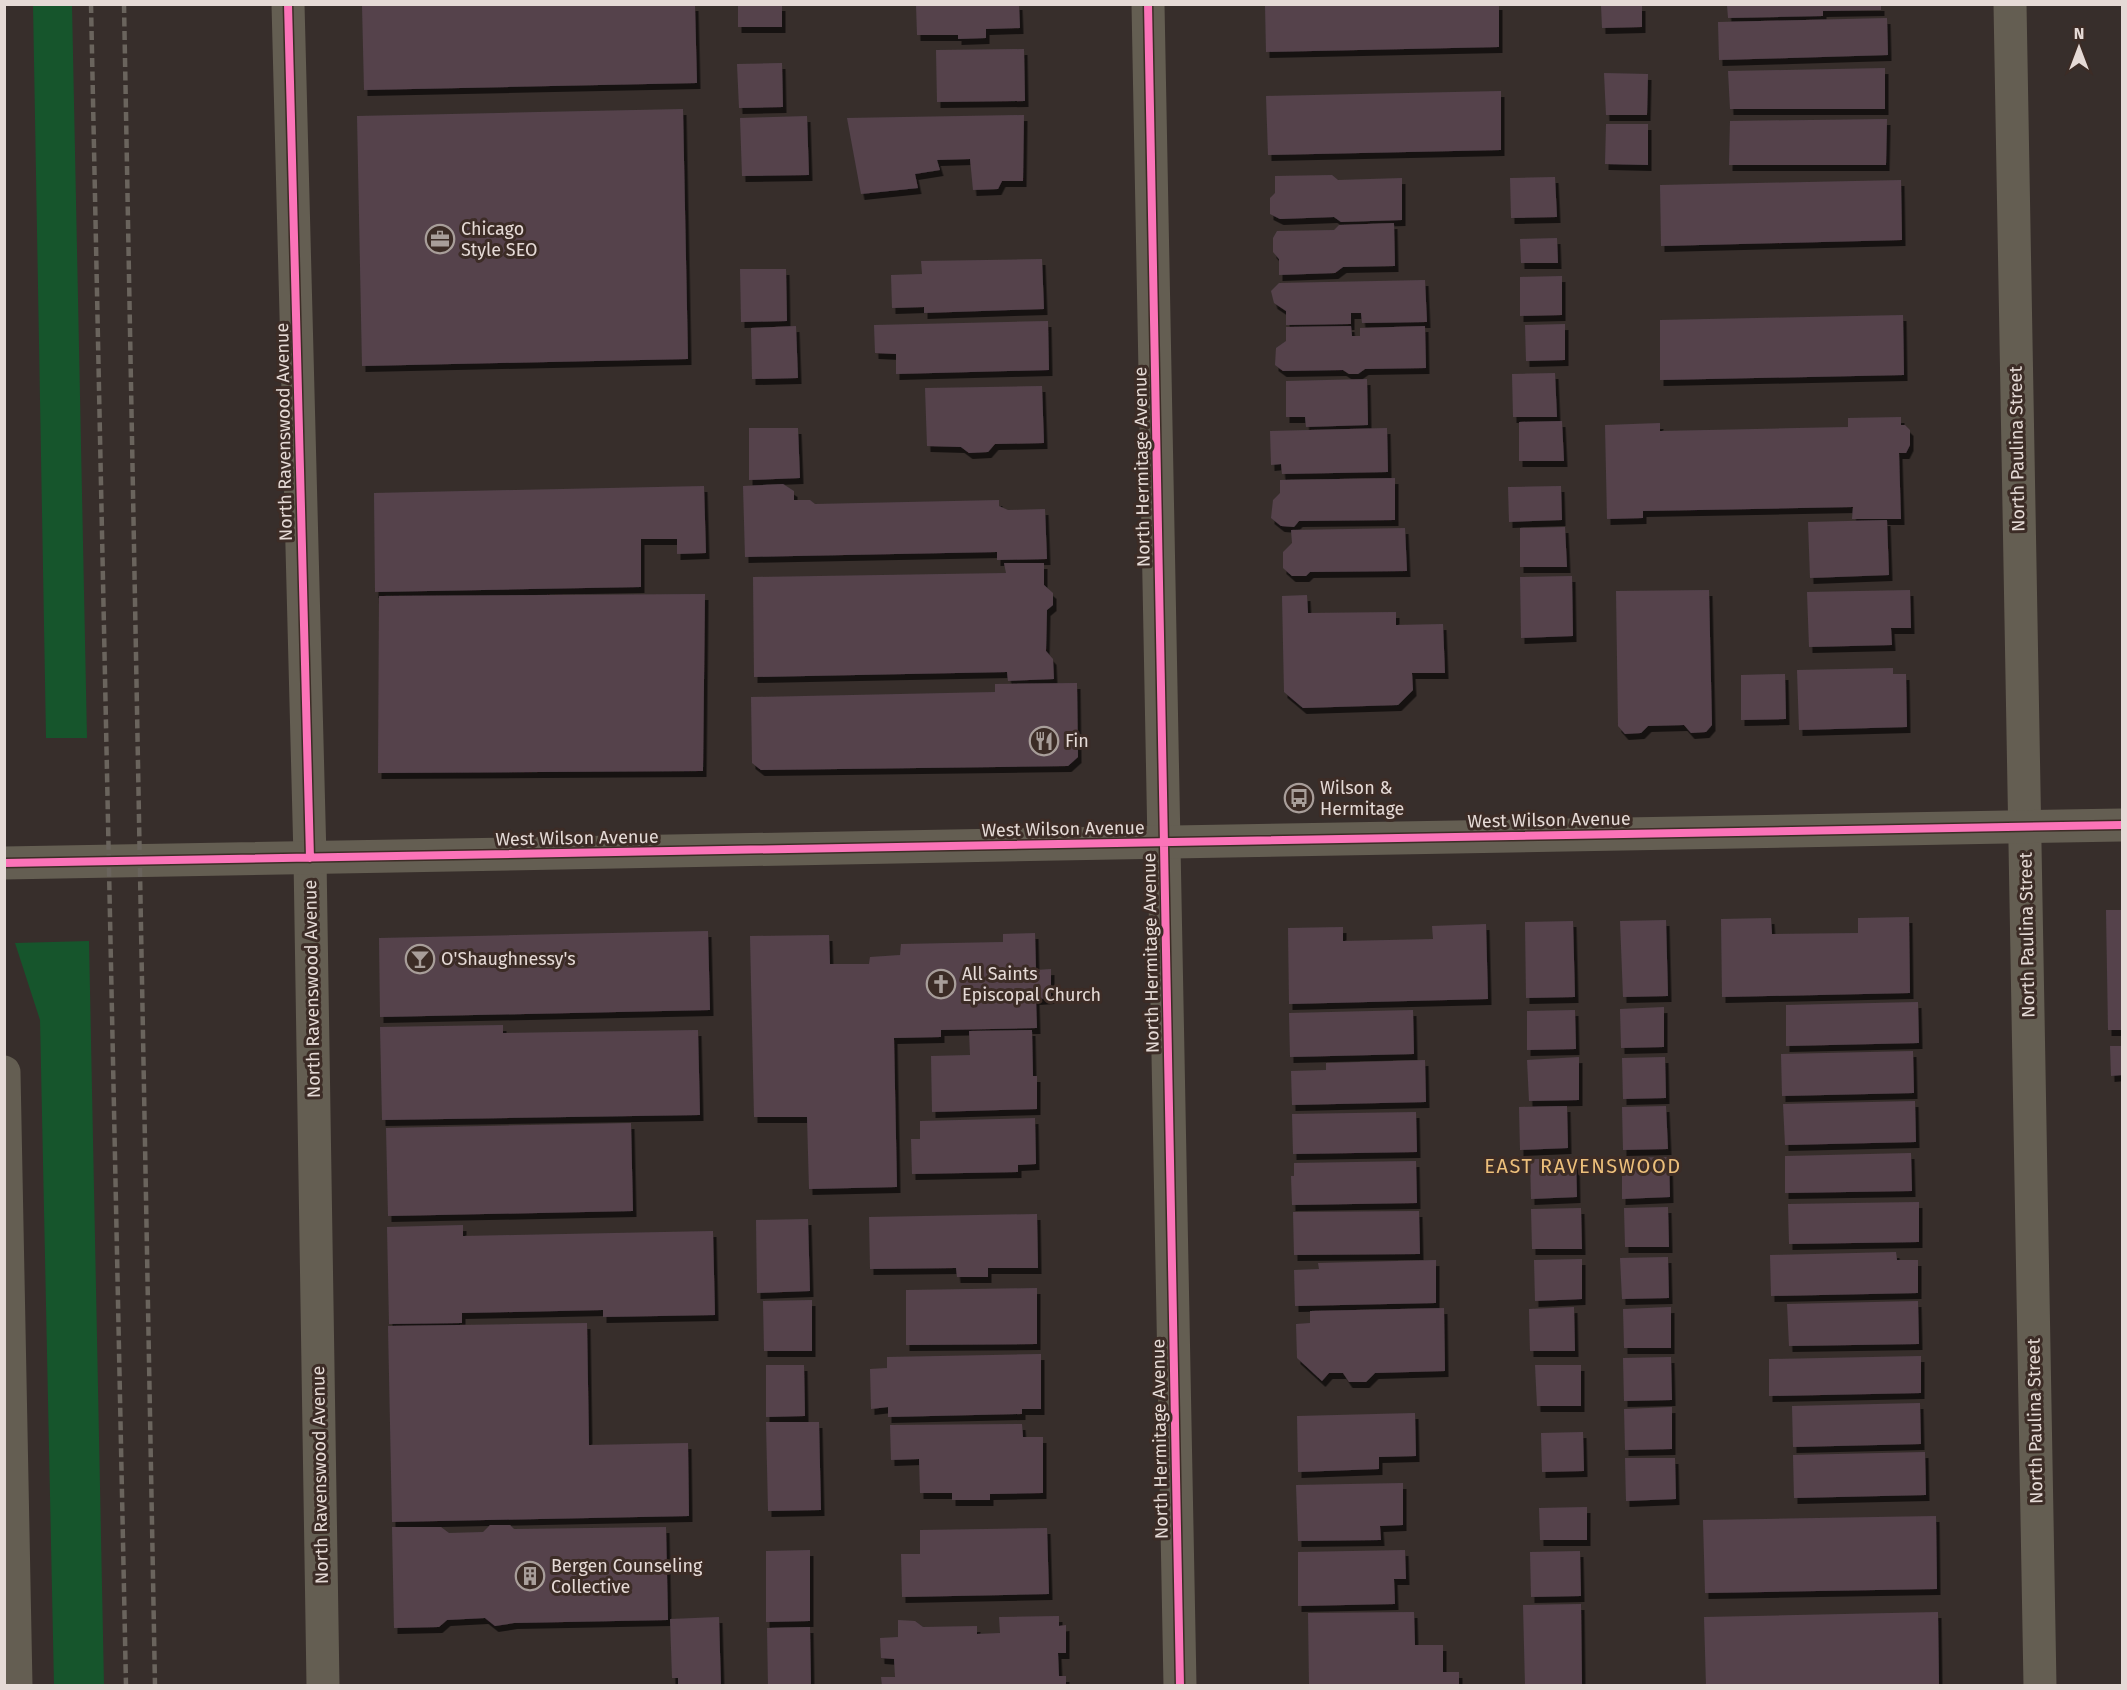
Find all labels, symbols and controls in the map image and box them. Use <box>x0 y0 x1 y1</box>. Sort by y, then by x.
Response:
north arrow <box>2049 18 2109 78</box>
text: N <box>2074 24 2084 43</box>
place label: Chicago Style SEO <box>461 218 538 261</box>
office icon: Chicago Style SEO <box>424 223 456 255</box>
street label: North Ravenswood Avenue <box>271 323 297 541</box>
street label: North Paulina Street <box>2005 366 2029 532</box>
street label: North Hermitage Avenue <box>1129 367 1155 567</box>
restaurant icon: Fin <box>1028 725 1060 757</box>
place label: Fin <box>1065 730 1089 752</box>
place label: Wilson & Hermitage <box>1320 777 1404 820</box>
bus stop icon: Wilson & Hermitage <box>1283 782 1315 814</box>
street label: West Wilson Avenue <box>1467 808 1631 832</box>
street label: West Wilson Avenue <box>981 817 1145 841</box>
street label: West Wilson Avenue <box>495 826 659 850</box>
street label: North Paulina Street <box>2015 852 2039 1018</box>
street label: North Hermitage Avenue <box>1138 853 1164 1053</box>
street label: North Ravenswood Avenue <box>299 880 325 1098</box>
bar icon: O'Shaughnessy's <box>404 943 436 975</box>
place label: O'Shaughnessy's <box>441 948 576 970</box>
place label: All Saints Episcopal Church <box>962 963 1101 1006</box>
church icon: All Saints Episcopal Church <box>925 968 957 1000</box>
district label: EAST RAVENSWOOD <box>1484 1154 1682 1178</box>
street label: North Paulina Street <box>2023 1338 2047 1504</box>
street label: North Hermitage Avenue <box>1147 1339 1173 1539</box>
street label: North Ravenswood Avenue <box>307 1366 333 1584</box>
place label: Bergen Counseling Collective <box>551 1555 703 1598</box>
building icon: Bergen Counseling Collective <box>514 1560 546 1592</box>

